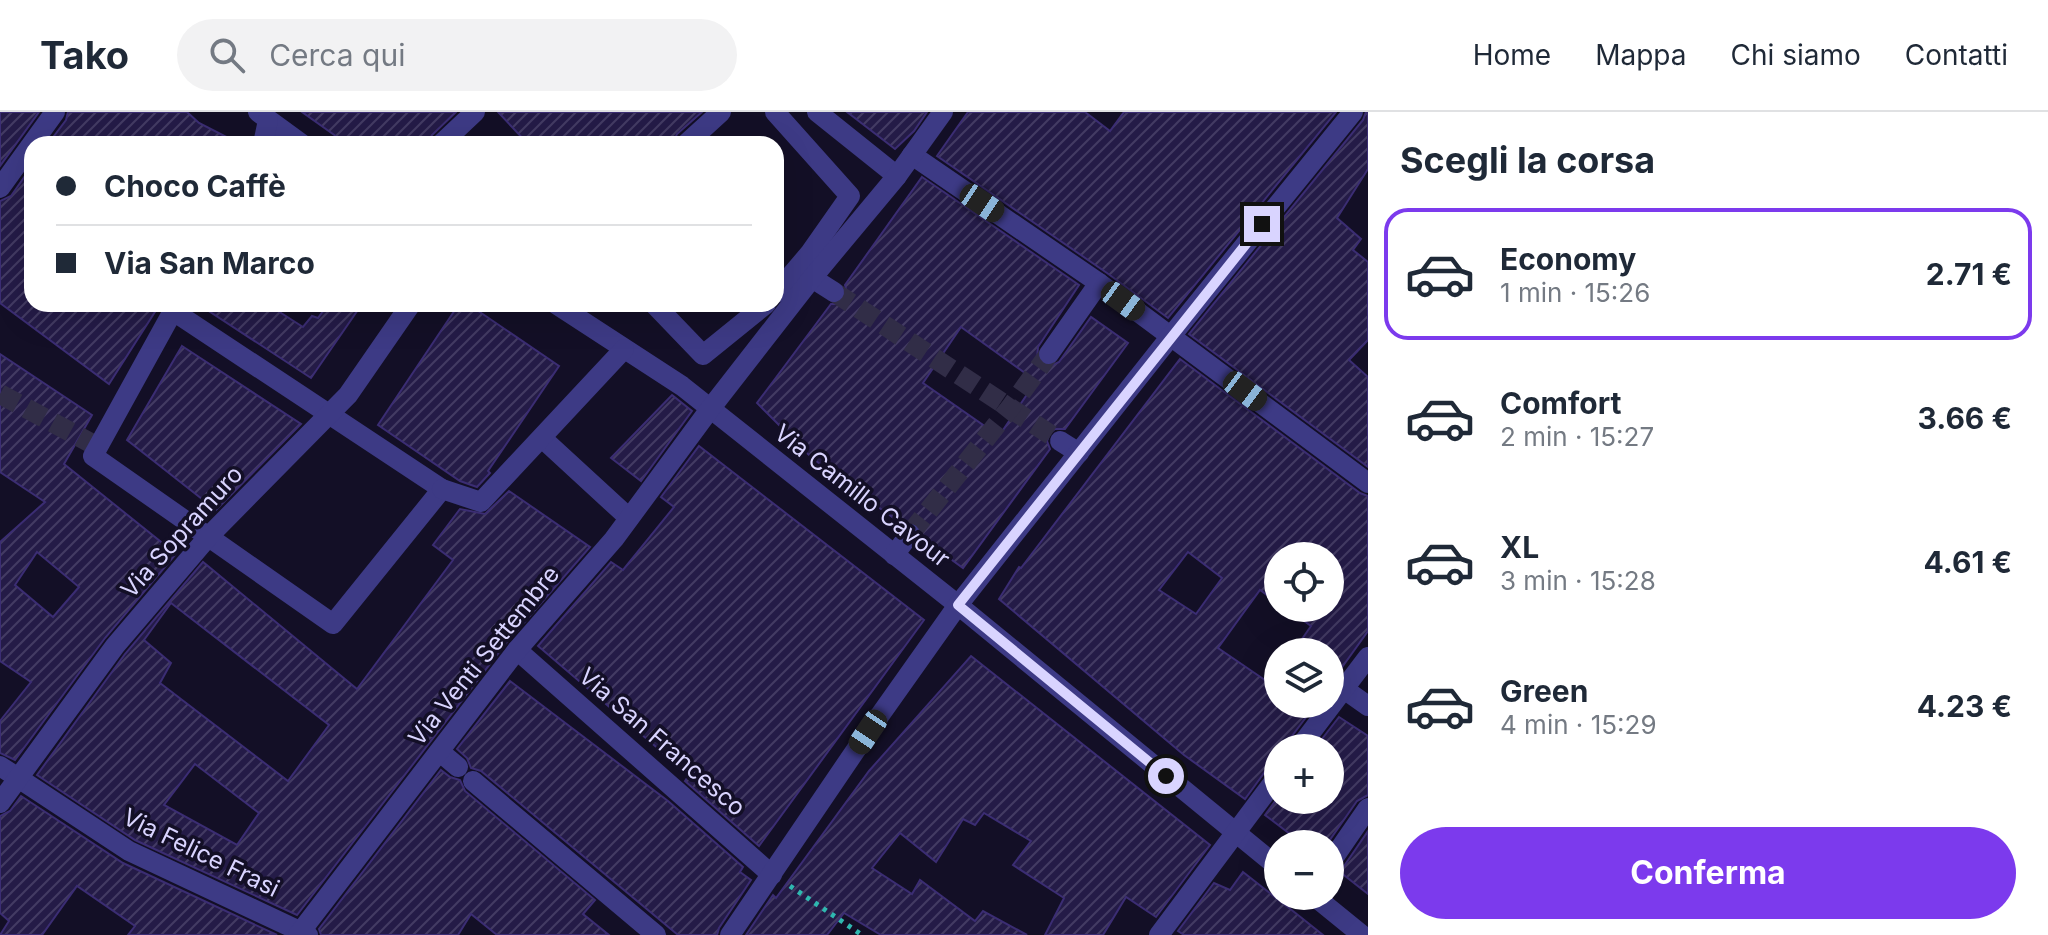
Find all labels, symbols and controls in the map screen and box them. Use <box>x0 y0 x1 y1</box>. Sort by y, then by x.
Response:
search box <box>177 19 737 91</box>
text: Tako <box>40 32 129 78</box>
icon: search <box>205 33 249 77</box>
text: Cerca qui <box>269 37 405 73</box>
text: Home <box>1473 38 1551 72</box>
text: Mappa <box>1595 38 1687 72</box>
text: Chi siamo <box>1731 38 1861 72</box>
text: Contatti <box>1905 38 2008 72</box>
text: Scegli la corsa <box>1400 138 1655 182</box>
text: Choco Caffè <box>104 168 286 204</box>
car <box>955 180 1009 226</box>
route end <box>1244 206 1280 242</box>
icon: car <box>1404 238 1476 310</box>
text: Economy <box>1500 241 1636 277</box>
text: Via San Marco <box>104 245 315 281</box>
text: 2.71 € <box>1926 256 2012 292</box>
car <box>1097 277 1149 325</box>
text: 1 min · 15:26 <box>1500 277 1650 308</box>
car <box>1219 367 1271 415</box>
icon: car <box>1404 382 1476 454</box>
text: Comfort <box>1500 385 1621 421</box>
text: 3.66 € <box>1918 400 2012 436</box>
street label: Via Camillo Cavour <box>769 418 956 573</box>
text: 2 min · 15:27 <box>1500 421 1654 452</box>
street label: Via Sopramuro <box>115 460 249 604</box>
icon: car <box>1404 526 1476 598</box>
text: XL <box>1500 529 1539 565</box>
map controls <box>1264 542 1344 910</box>
button: locate <box>1264 542 1344 622</box>
text: 4.61 € <box>1924 544 2012 580</box>
street label: Via Venti Settembre <box>402 560 565 752</box>
text: 3 min · 15:28 <box>1500 565 1656 596</box>
button: layers <box>1264 638 1344 718</box>
street label: Via San Francesco <box>573 661 751 822</box>
icon: car <box>1404 670 1476 742</box>
text: Green <box>1500 673 1588 709</box>
text: 4.23 € <box>1917 688 2012 724</box>
car <box>845 705 891 759</box>
text: 4 min · 15:29 <box>1500 709 1657 740</box>
button: + <box>1264 734 1344 814</box>
route start <box>1148 758 1184 794</box>
street label: Via Felice Frasi <box>118 802 284 903</box>
button: Conferma <box>1400 827 2016 919</box>
button: − <box>1264 830 1344 910</box>

